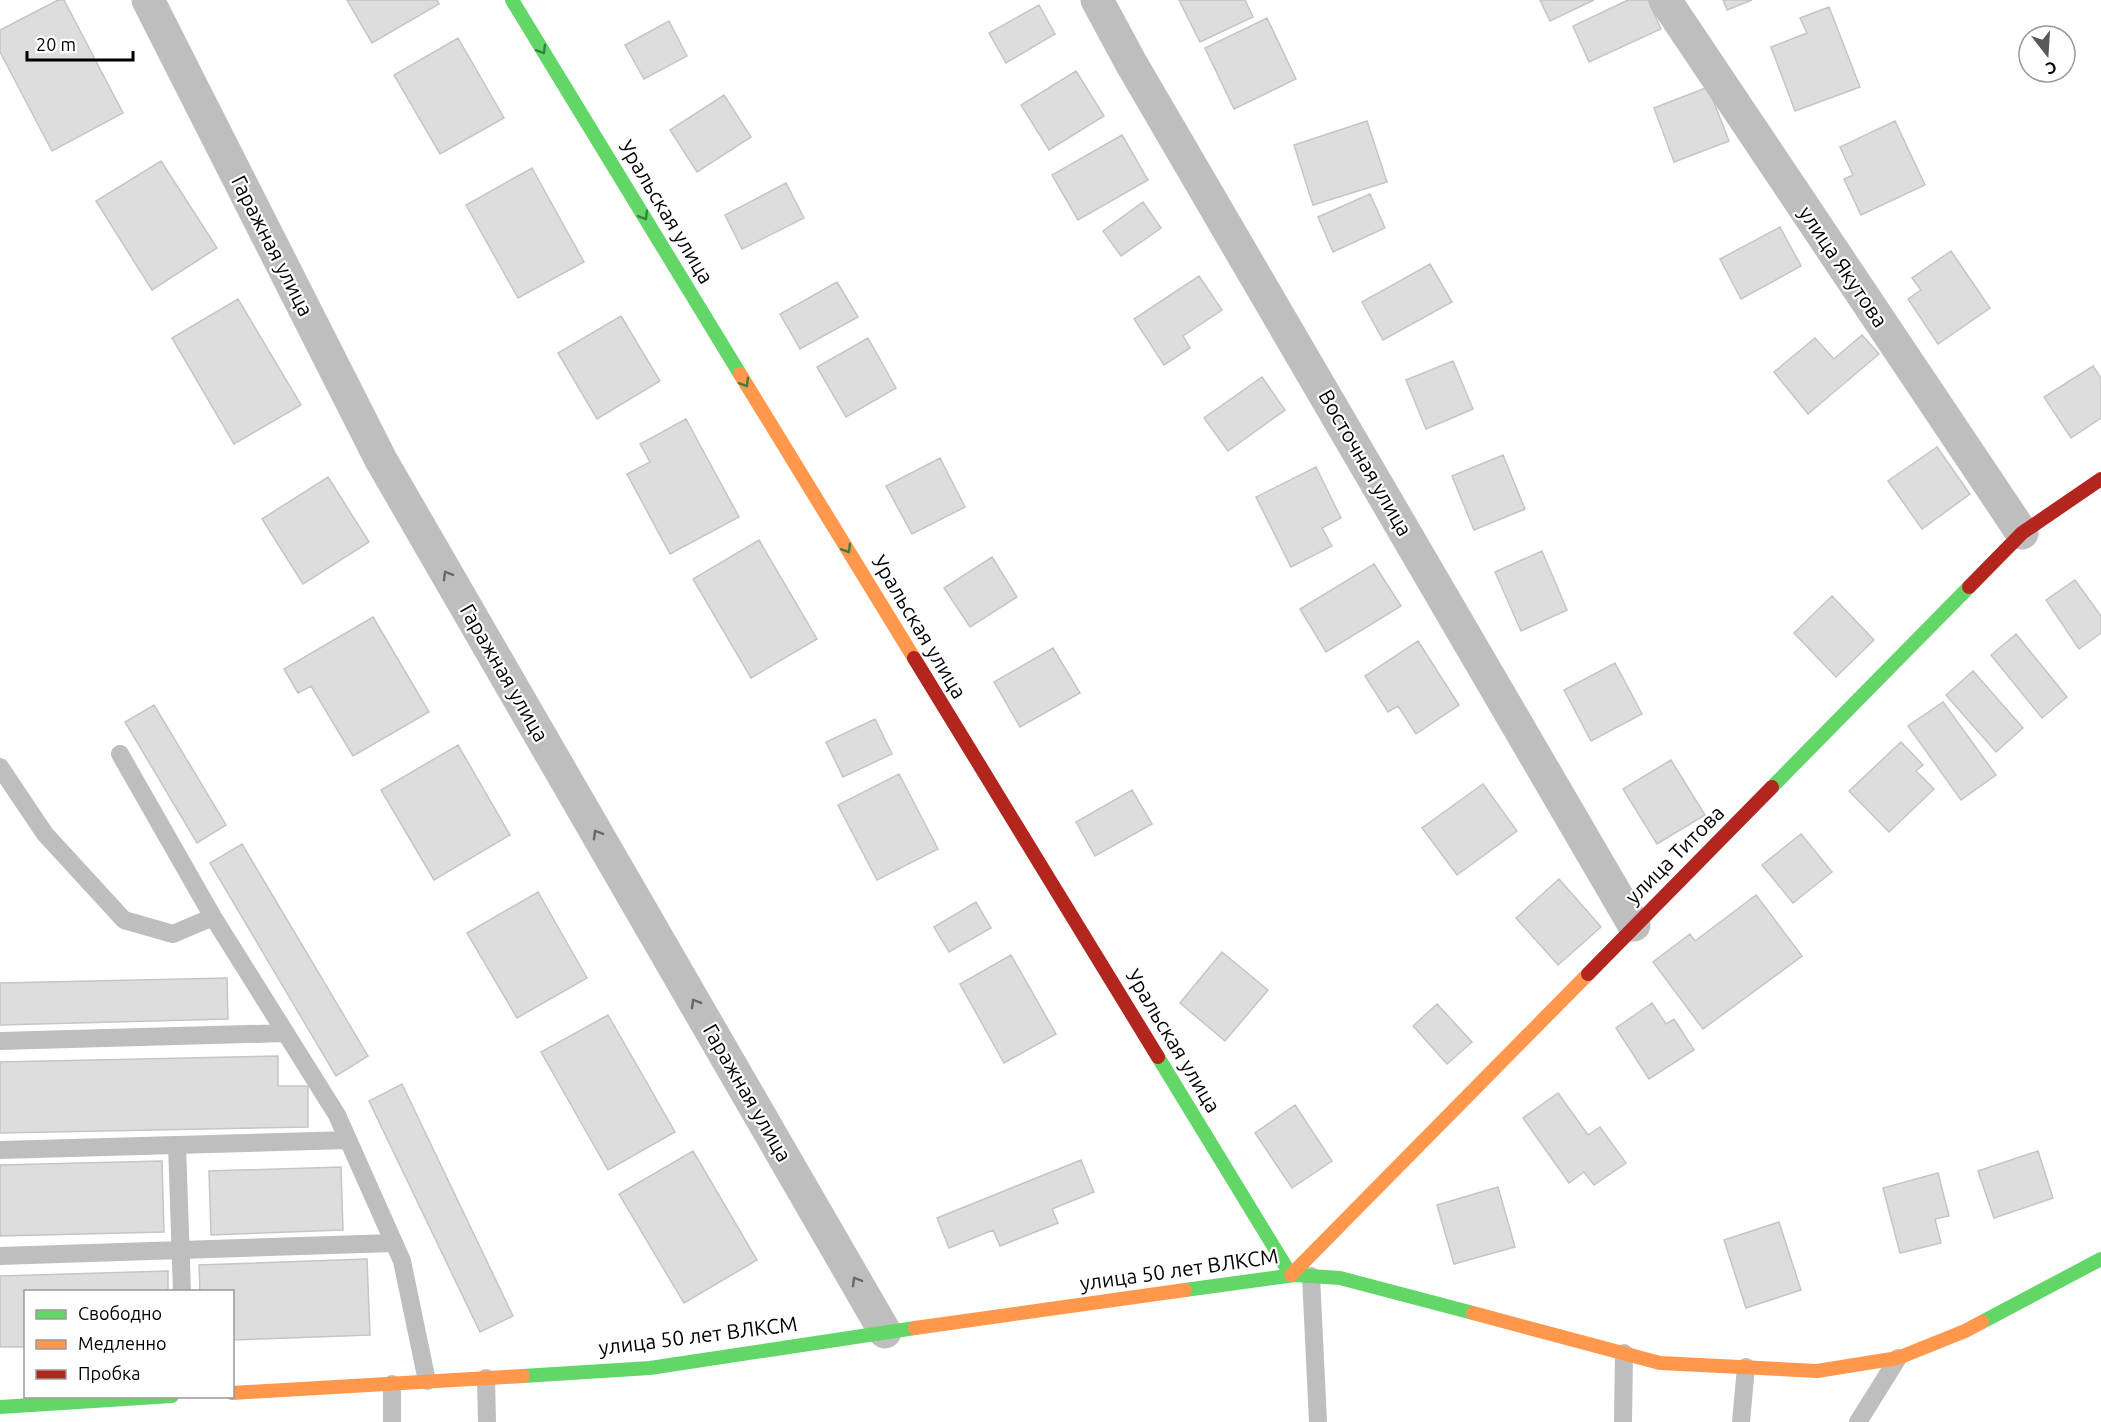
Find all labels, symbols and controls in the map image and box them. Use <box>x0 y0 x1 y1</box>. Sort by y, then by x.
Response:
scale bar <box>27 24 134 62</box>
north arrow <box>2017 24 2077 84</box>
text: 20 m <box>36 34 76 54</box>
one-way arrow <box>535 44 547 54</box>
text: С <box>2044 58 2059 78</box>
street label: Уральская улица <box>615 136 719 287</box>
street label: Гаражная улица <box>227 171 319 320</box>
street label: улица Якутова <box>1795 201 1893 332</box>
one-way arrow <box>636 210 648 220</box>
one-way arrow <box>738 377 750 387</box>
street label: Восточная улица <box>1314 385 1417 540</box>
one-way arrow <box>840 543 852 553</box>
street label: Уральская улица <box>868 551 972 702</box>
one-way arrow <box>443 570 455 581</box>
street label: Гаражная улица <box>456 600 554 745</box>
street label: улица Титова <box>1620 800 1728 908</box>
one-way arrow <box>593 830 605 840</box>
street label: Уральская улица <box>1122 965 1226 1116</box>
one-way arrow <box>691 999 702 1009</box>
street label: Гаражная улица <box>699 1020 797 1165</box>
street label: улица 50 лет ВЛКСМ <box>1078 1243 1280 1295</box>
one-way arrow <box>851 1277 863 1287</box>
legend <box>24 1290 234 1398</box>
text: Свободно <box>78 1303 162 1323</box>
street label: улица 50 лет ВЛКСМ <box>597 1311 799 1359</box>
text: Медленно <box>78 1333 167 1353</box>
text: Пробка <box>78 1363 141 1383</box>

